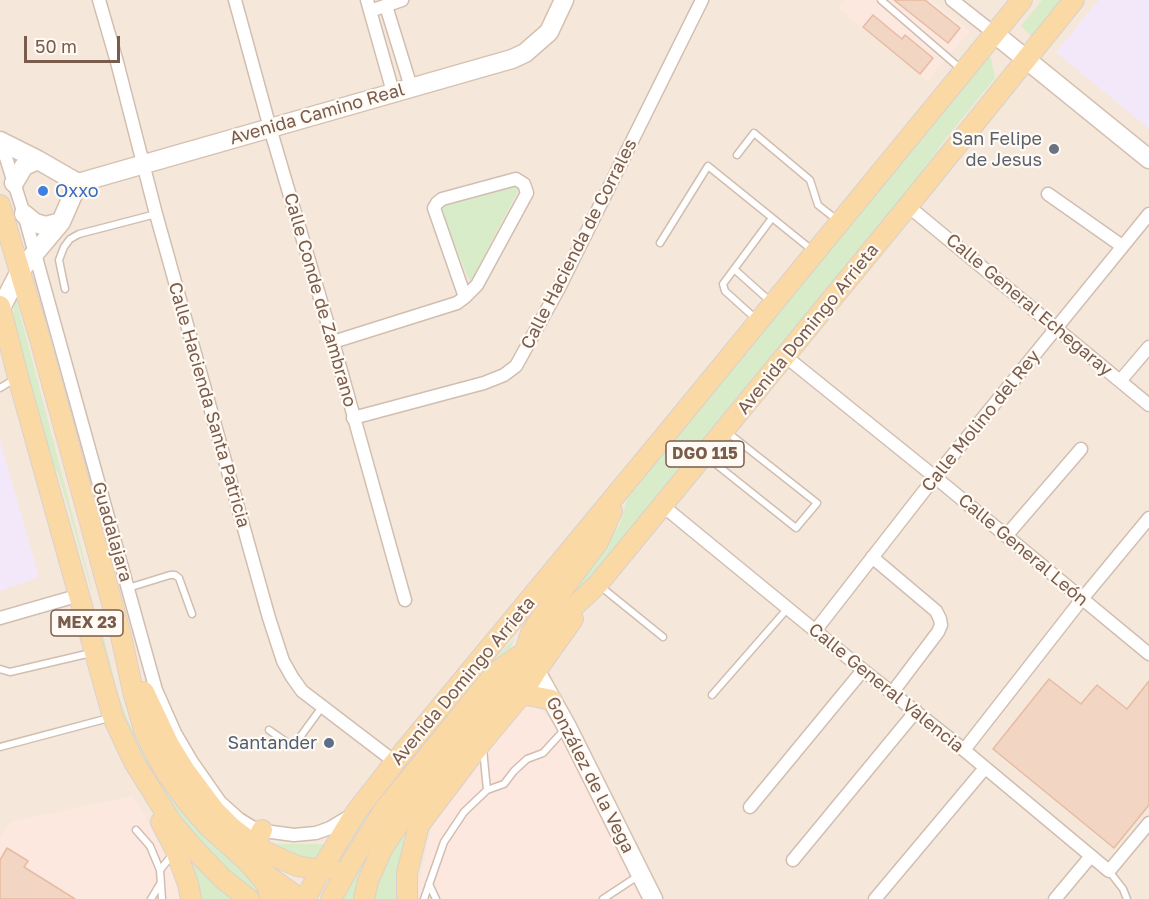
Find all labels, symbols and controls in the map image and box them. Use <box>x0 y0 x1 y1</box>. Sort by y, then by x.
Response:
scale bar <box>27 24 123 62</box>
text: 50 m <box>35 35 77 57</box>
street label: Avenida Camino Real <box>227 79 407 149</box>
place label: San Felipe de Jesus <box>952 128 1042 170</box>
street label: Calle Hacienda de Corrales <box>516 135 642 353</box>
marker: San Felipe de Jesus <box>1047 142 1061 156</box>
place label: Oxxo <box>55 180 99 202</box>
marker: Oxxo <box>36 184 50 198</box>
street label: Calle Conde de Zambrano <box>279 190 361 410</box>
street label: Calle General Echegaray <box>941 229 1117 381</box>
street label: Avenida Domingo Arrieta <box>733 239 883 419</box>
street label: Calle Hacienda Santa Patricia <box>164 280 254 530</box>
street label: Calle Molino del Rey <box>917 346 1045 496</box>
road number: DGO 115 <box>666 441 744 467</box>
street label: Guadalajara <box>87 480 137 584</box>
street label: Calle General León <box>954 489 1092 611</box>
street label: Avenida Domingo Arrieta <box>386 592 540 770</box>
road number: MEX 23 <box>51 610 123 636</box>
street label: Calle General Valencia <box>804 619 968 757</box>
street label: González de la Vega <box>541 693 639 857</box>
place label: Santander <box>227 732 317 754</box>
marker: Santander <box>322 736 336 750</box>

